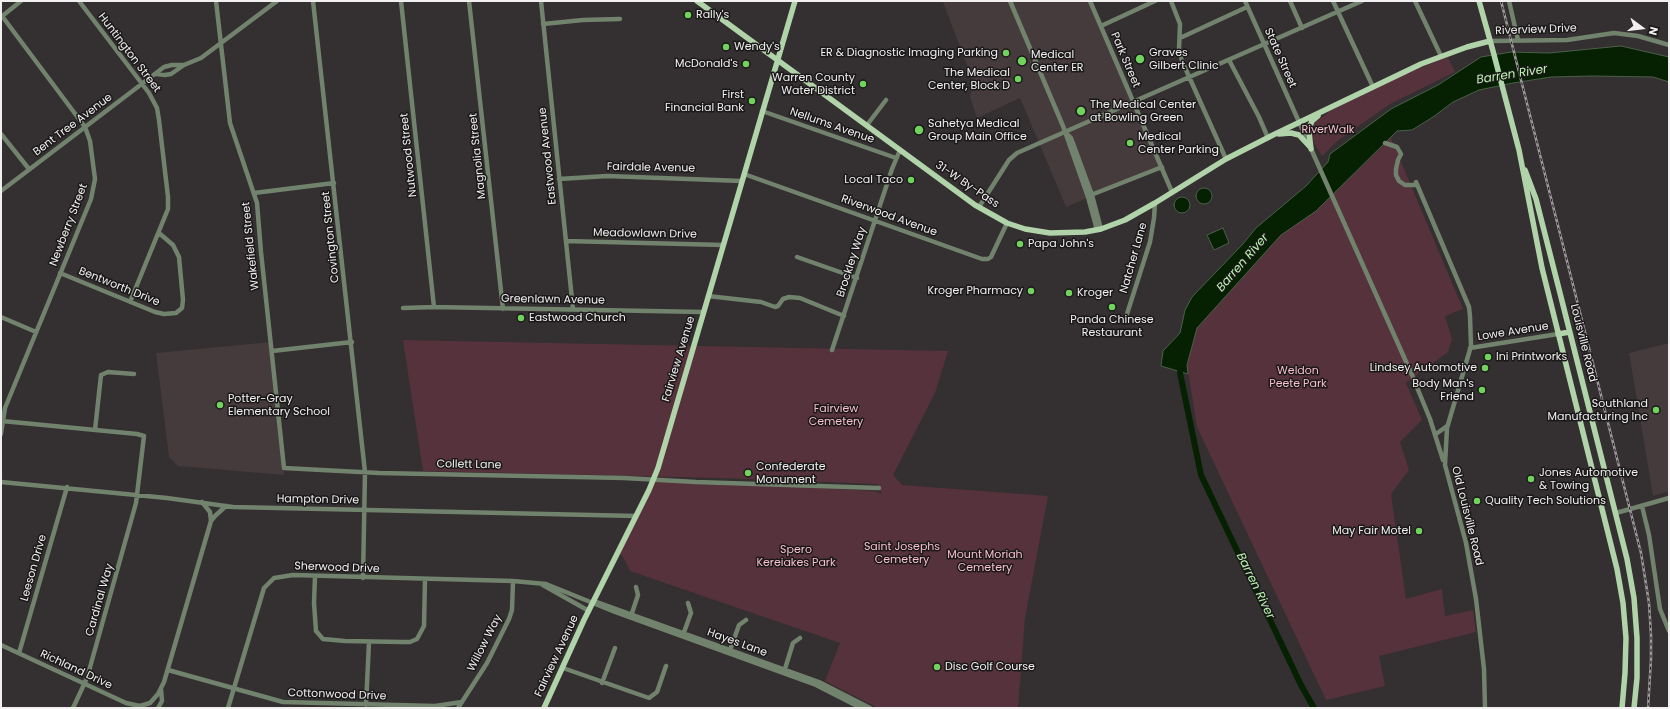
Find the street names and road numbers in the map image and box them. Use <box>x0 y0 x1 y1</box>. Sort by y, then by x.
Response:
street label: Huntington Street <box>95 11 163 95</box>
street label: Riverview Drive <box>1495 22 1577 38</box>
street label: State Street <box>1261 26 1299 90</box>
street label: Park Street <box>1107 30 1143 90</box>
street label: Bent Tree Avenue <box>31 91 115 159</box>
street label: Nellums Avenue <box>788 105 876 147</box>
street label: Eastwood Avenue <box>536 107 560 205</box>
street label: Nutwood Street <box>398 112 420 198</box>
street label: Magnolia Street <box>467 112 489 200</box>
street label: 31-W By-Pass <box>933 159 1001 211</box>
street label: Fairdale Avenue <box>607 161 695 175</box>
street label: Newberry Street <box>47 182 91 268</box>
street label: Covington Street <box>320 191 342 283</box>
street label: Riverwood Avenue <box>839 192 939 240</box>
street label: Wakefield Street <box>240 201 262 291</box>
street label: Natcher Lane <box>1118 221 1150 295</box>
street label: Brockley Way <box>834 225 870 299</box>
street label: Meadowlawn Drive <box>593 226 697 242</box>
street label: Bentworth Drive <box>77 265 161 309</box>
street label: Greenlawn Avenue <box>501 292 605 308</box>
street label: Louisville Road <box>1567 303 1599 383</box>
street label: Fairview Avenue <box>660 315 698 403</box>
street label: Lowe Avenue <box>1476 320 1550 344</box>
street label: Collett Lane <box>437 458 501 472</box>
street label: Old Louisville Road <box>1448 465 1486 567</box>
street label: Hampton Drive <box>277 493 359 507</box>
street label: Leeson Drive <box>18 533 50 603</box>
street label: Sherwood Drive <box>294 560 380 576</box>
street label: Cardinal Way <box>83 562 117 638</box>
street label: Willow Way <box>465 612 505 674</box>
street label: Fairview Avenue <box>532 613 582 699</box>
street label: Hayes Lane <box>705 626 769 660</box>
street label: Richland Drive <box>38 647 114 693</box>
street label: Cottonwood Drive <box>287 687 387 703</box>

